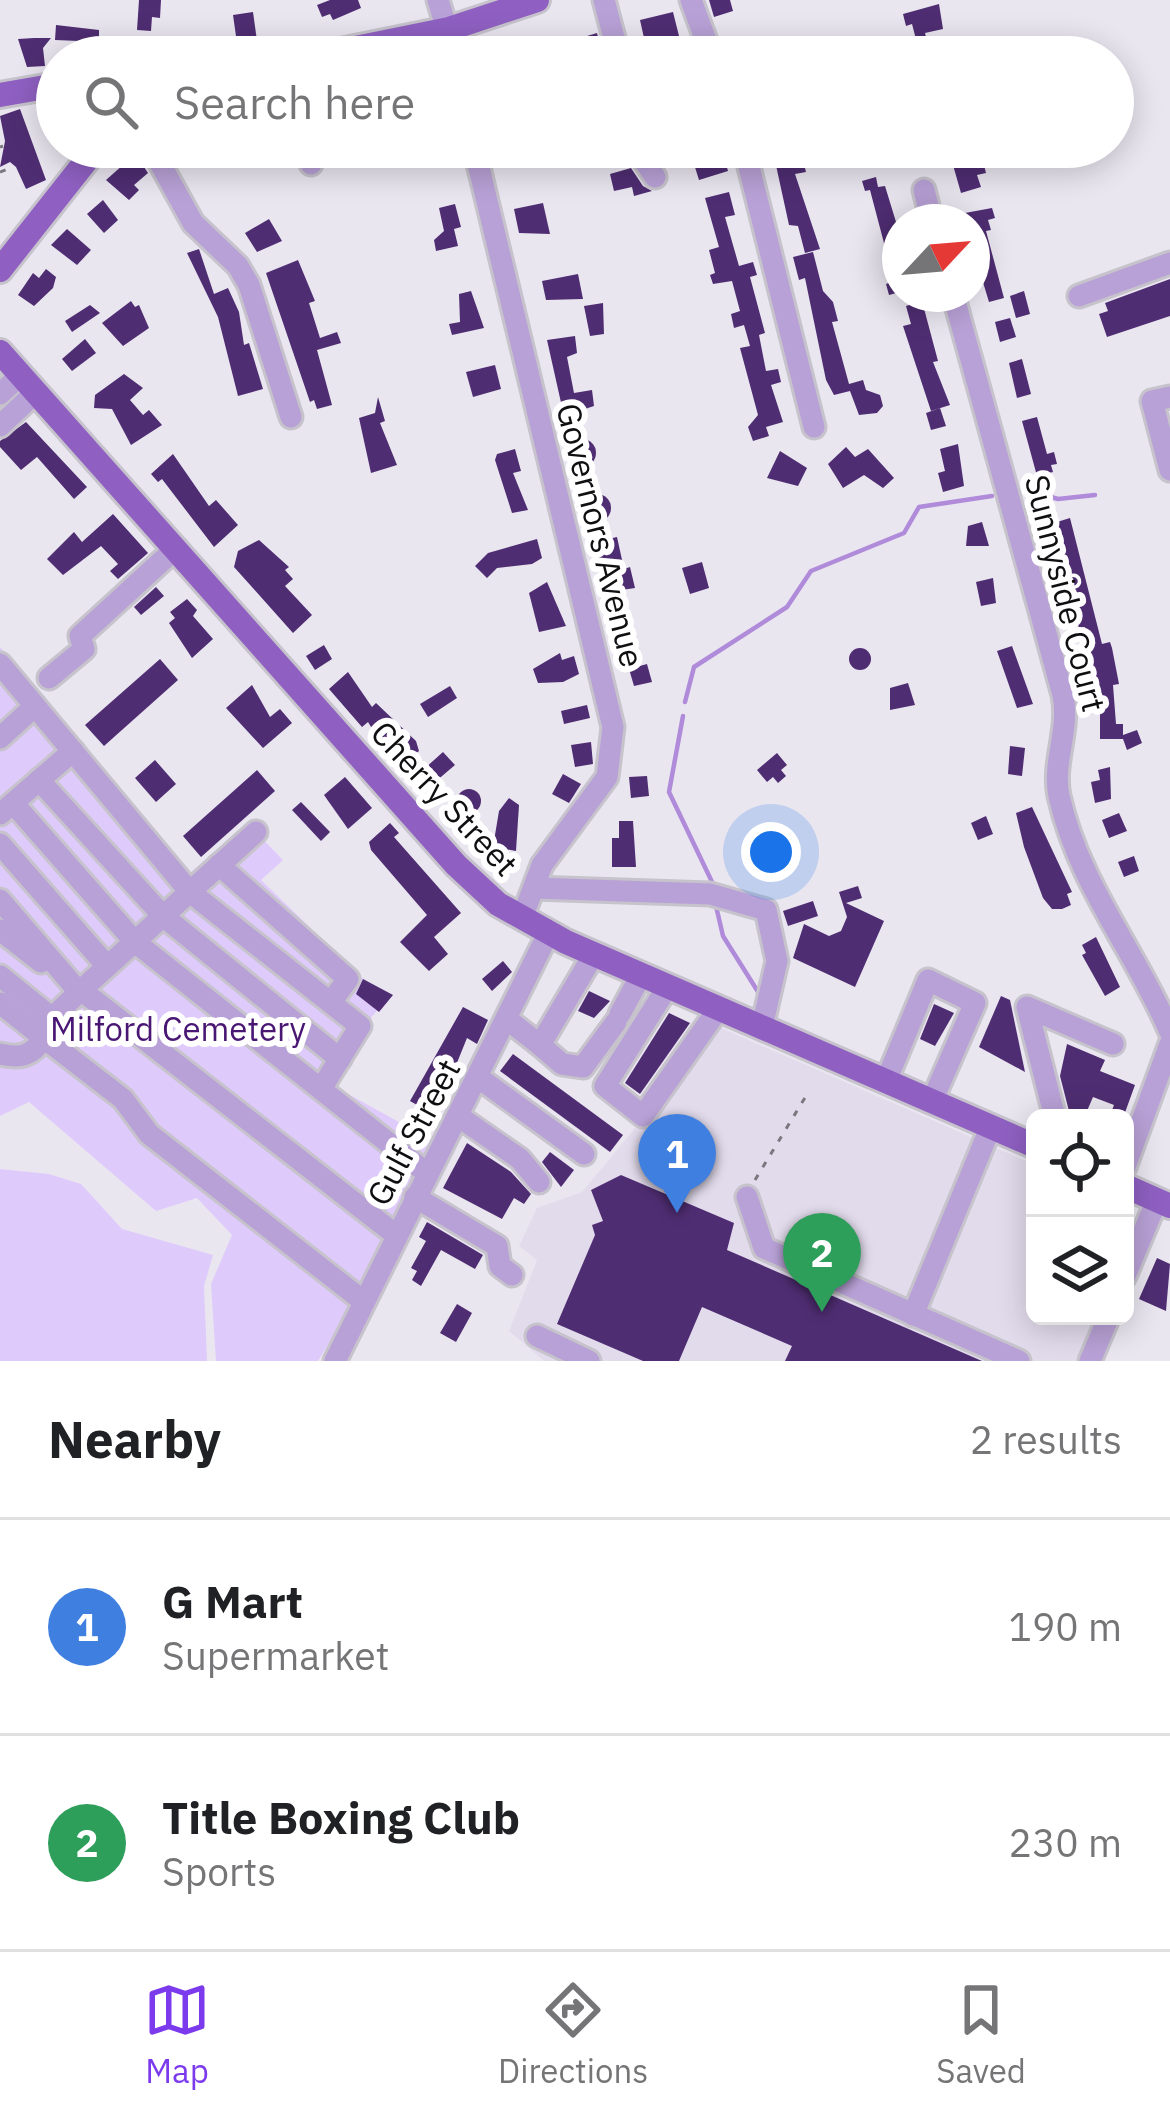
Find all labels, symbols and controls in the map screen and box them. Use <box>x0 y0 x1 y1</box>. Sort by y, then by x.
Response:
search box <box>36 36 1134 168</box>
icon: search <box>78 69 144 135</box>
text: Search here <box>174 73 415 131</box>
north arrow <box>882 204 990 312</box>
street label: Governors Avenue <box>547 398 655 672</box>
street label: Sunnyside Court <box>1016 470 1116 716</box>
street label: Cherry Street <box>362 711 528 885</box>
your location <box>741 822 801 882</box>
park label: Milford Cemetery <box>50 1007 306 1050</box>
street label: Gulf Street <box>357 1051 469 1213</box>
map controls <box>1026 1109 1134 1325</box>
button: locate <box>1026 1109 1134 1217</box>
pin: 1 <box>638 1114 716 1213</box>
pin: 2 <box>783 1213 861 1312</box>
button: layers <box>1026 1217 1134 1325</box>
text: Nearby <box>48 1406 221 1472</box>
text: 2 results <box>970 1414 1122 1465</box>
text: G Mart <box>162 1572 303 1630</box>
text: 1 <box>75 1601 99 1652</box>
text: 190 m <box>1009 1601 1122 1652</box>
text: Supermarket <box>162 1630 389 1681</box>
text: Title Boxing Club <box>162 1788 520 1846</box>
text: 2 <box>75 1817 99 1868</box>
text: 230 m <box>1009 1817 1122 1868</box>
text: Sports <box>162 1846 276 1897</box>
tab: Map <box>144 1977 210 2092</box>
tab: Directions <box>498 1977 648 2092</box>
tab: Saved <box>936 1977 1026 2092</box>

